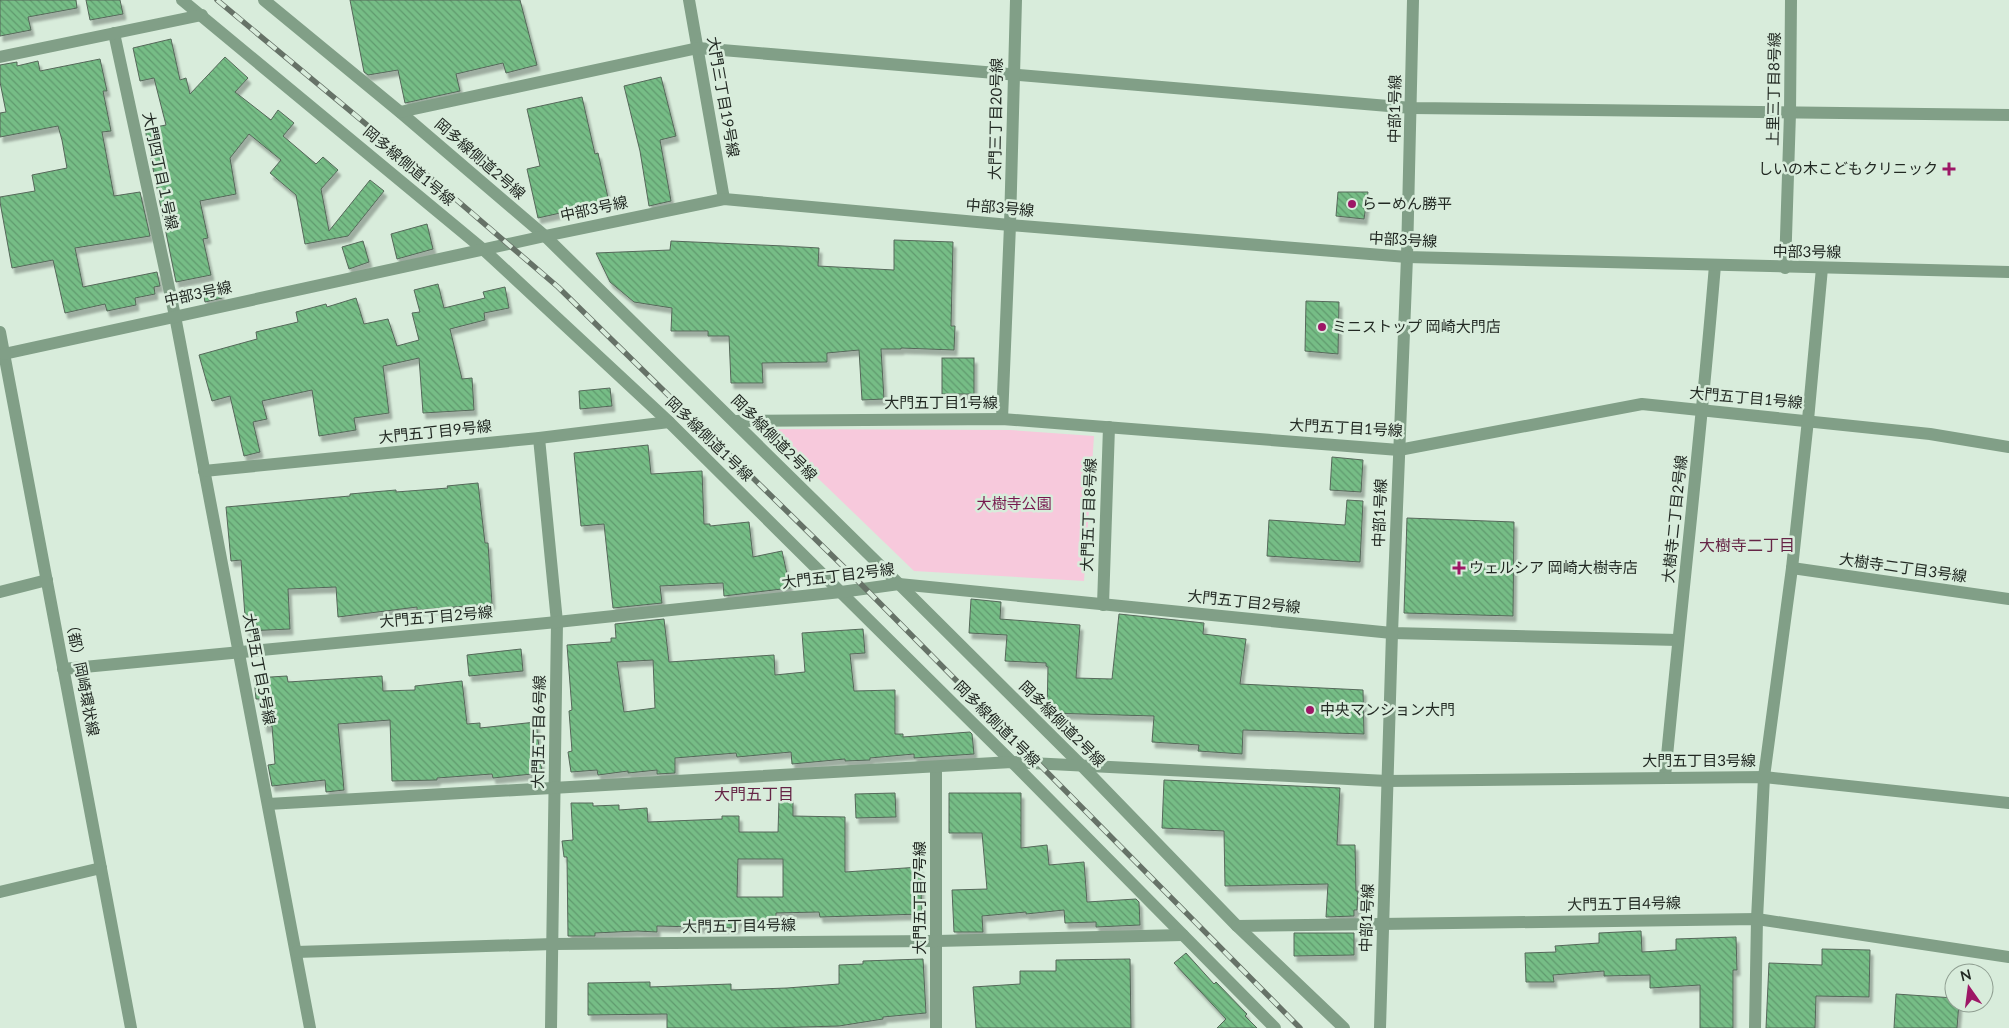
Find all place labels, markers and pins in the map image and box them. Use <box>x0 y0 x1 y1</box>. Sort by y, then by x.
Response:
place label: しいの木こどもクリニック <box>1758 159 1938 177</box>
marker: しいの木こどもクリニック <box>1942 162 1956 176</box>
place label: らーめん勝平 <box>1362 194 1452 212</box>
marker: らーめん勝平 <box>1346 198 1358 210</box>
place label: ミニストップ 岡崎大門店 <box>1332 317 1501 335</box>
marker: ミニストップ 岡崎大門店 <box>1316 321 1328 333</box>
place label: ウェルシア 岡崎大樹寺店 <box>1469 558 1638 576</box>
marker: ウェルシア 岡崎大樹寺店 <box>1453 562 1465 574</box>
place label: 中央マンション大門 <box>1320 700 1455 718</box>
marker: 中央マンション大門 <box>1304 704 1316 716</box>

